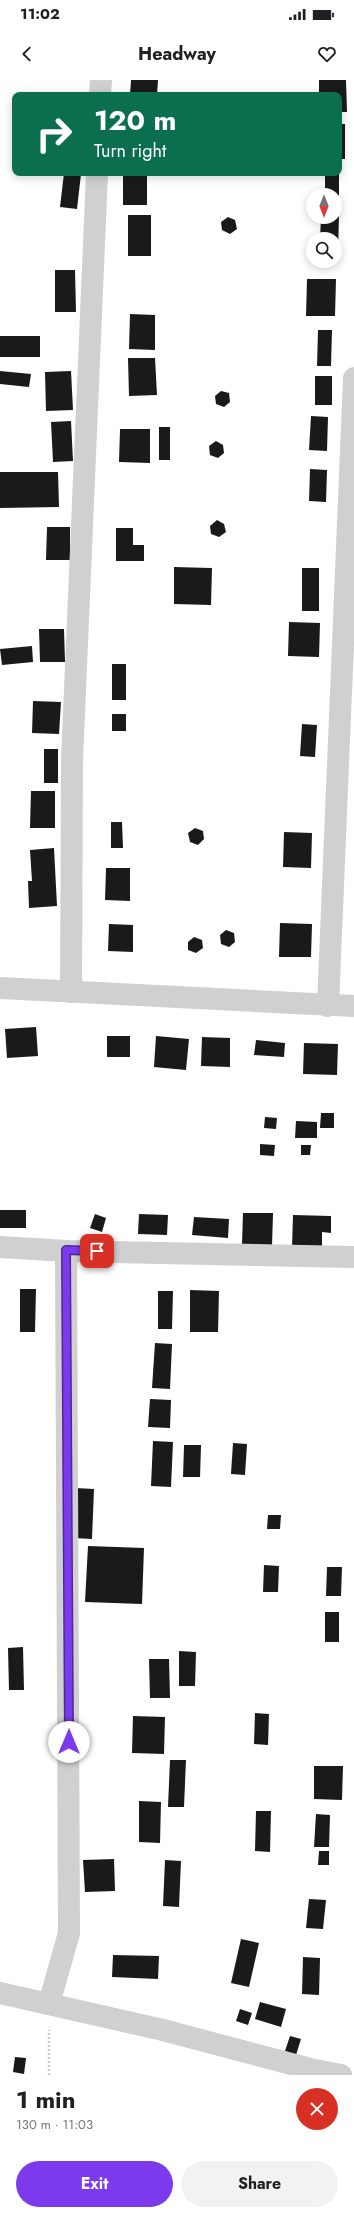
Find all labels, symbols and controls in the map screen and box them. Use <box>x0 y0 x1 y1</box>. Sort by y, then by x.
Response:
text: 11:02 <box>20 3 60 25</box>
text: Headway <box>138 41 216 67</box>
icon: back <box>16 43 38 65</box>
icon: heart <box>316 43 338 65</box>
text: 120 m <box>94 100 177 141</box>
icon: right <box>28 108 80 160</box>
text: Turn right <box>94 138 166 164</box>
north arrow <box>306 188 342 224</box>
map controls <box>306 188 342 268</box>
button: search <box>306 232 342 268</box>
pin <box>80 1234 114 1268</box>
icon: arrive <box>86 1240 108 1262</box>
position arrow <box>48 1721 90 1763</box>
text: 1 min <box>16 2082 76 2117</box>
button: close <box>296 2088 338 2130</box>
text: 130 m · 11:03 <box>16 2115 93 2134</box>
button: Exit <box>16 2161 173 2207</box>
button: Share <box>181 2161 338 2207</box>

